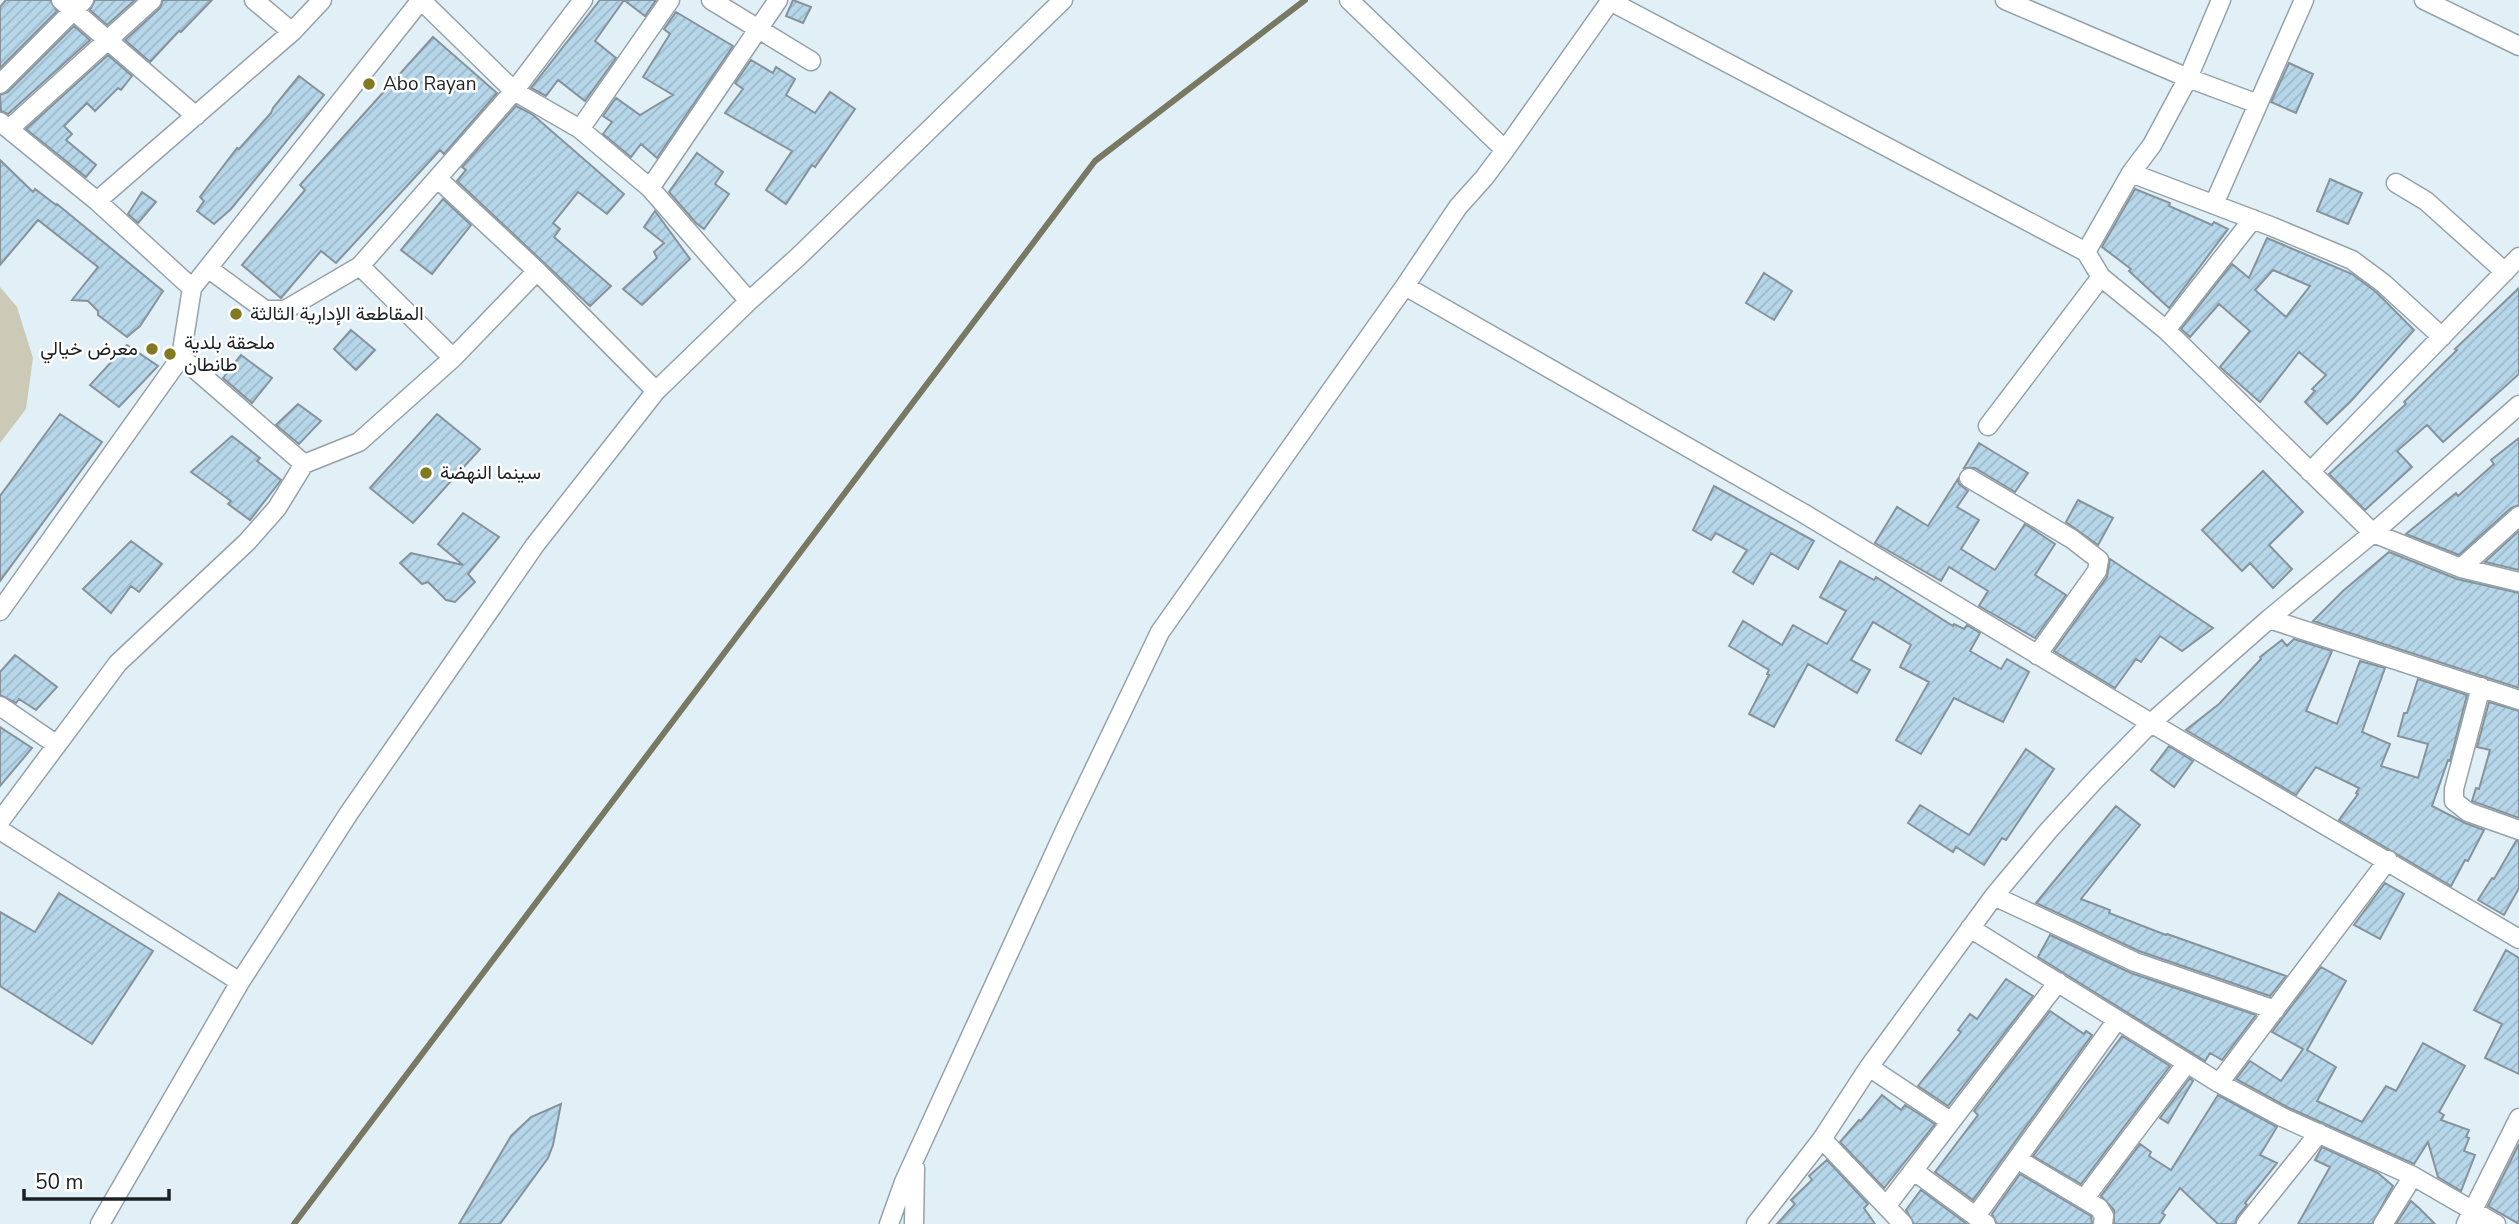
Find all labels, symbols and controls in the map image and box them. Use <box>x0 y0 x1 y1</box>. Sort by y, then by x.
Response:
place label: Abo Rayan <box>383 71 476 97</box>
marker: Abo Rayan <box>361 76 377 92</box>
place label: المقاطعة الإدارية الثالثة <box>250 301 424 327</box>
marker: المقاطعة الإدارية الثالثة <box>228 306 244 322</box>
place label: ملحقة بلدية طانطان <box>184 330 275 378</box>
place label: معرض خيالي <box>40 336 138 364</box>
marker: معرض خيالي <box>144 341 160 357</box>
marker: ملحقة بلدية طانطان <box>162 346 178 362</box>
place label: سينما النهضة <box>440 460 541 486</box>
marker: سينما النهضة <box>418 465 434 481</box>
scale bar <box>24 1158 170 1202</box>
text: 50 m <box>35 1168 84 1196</box>

